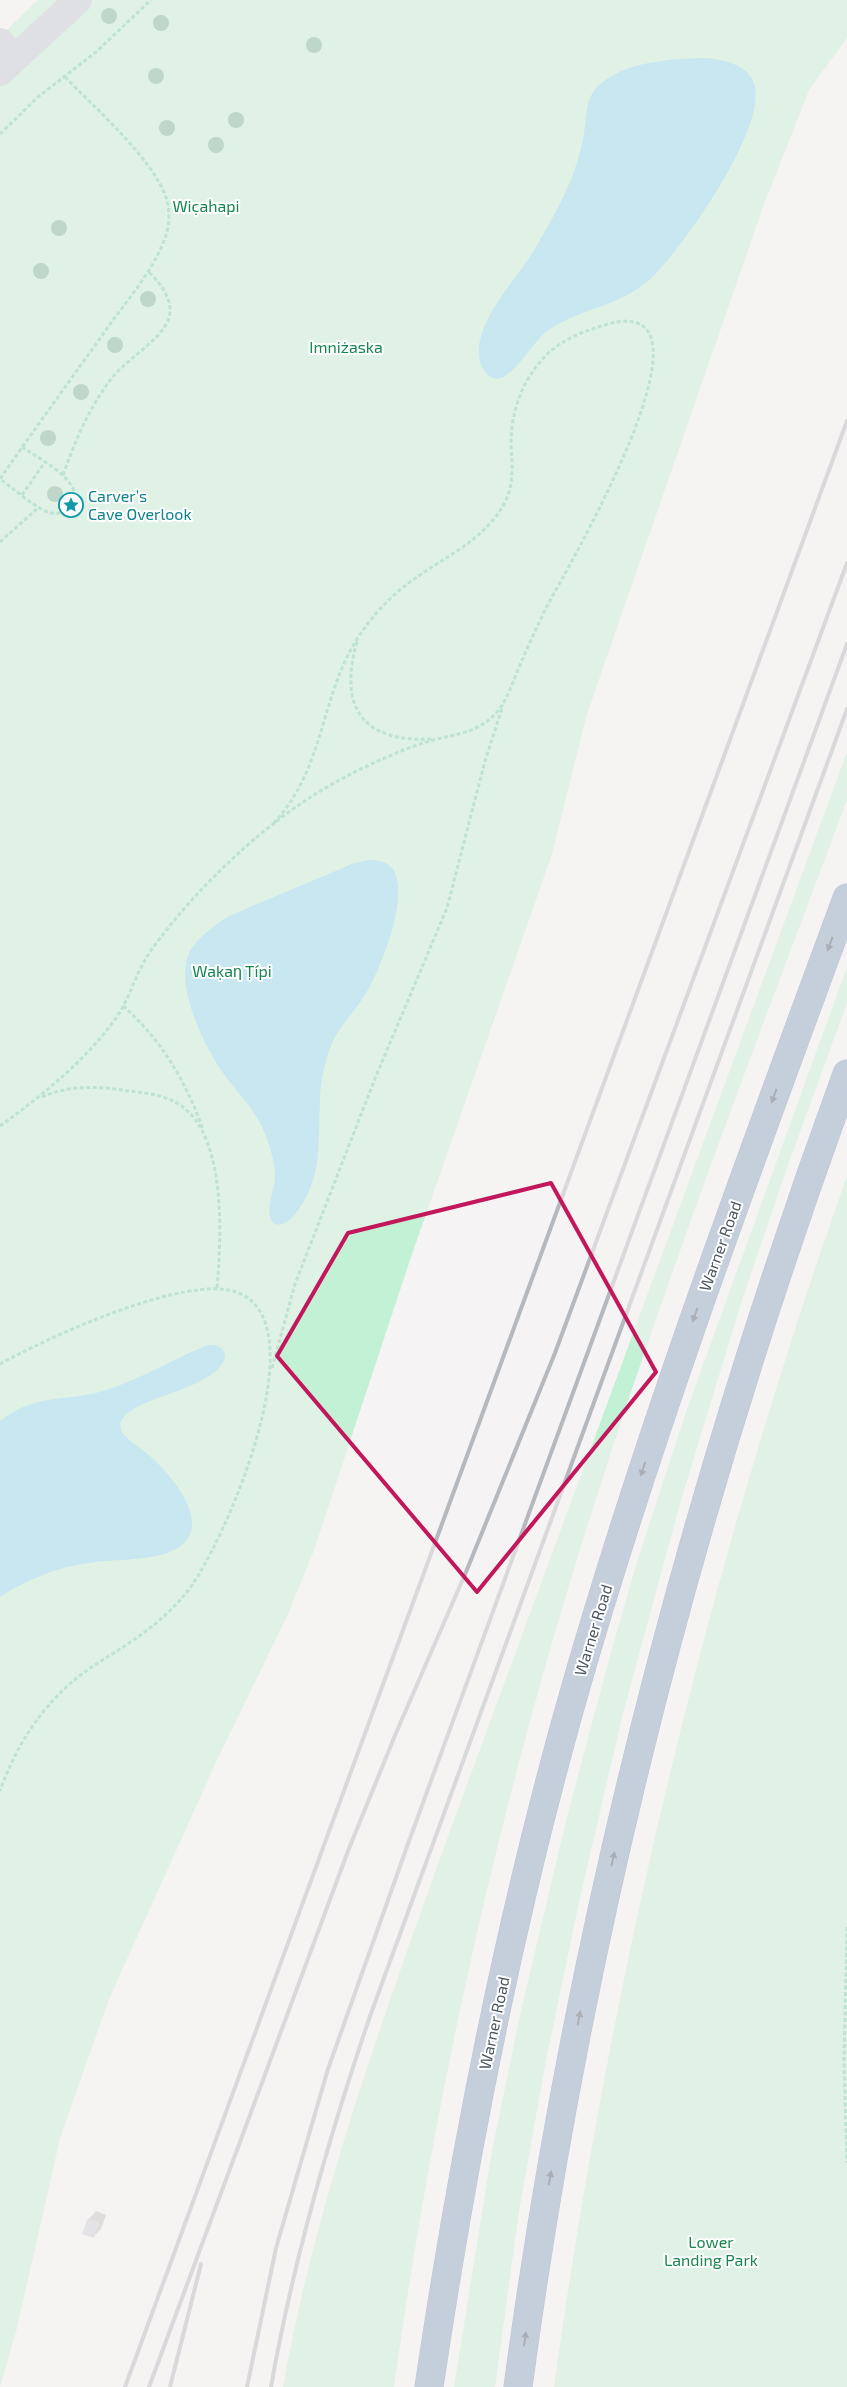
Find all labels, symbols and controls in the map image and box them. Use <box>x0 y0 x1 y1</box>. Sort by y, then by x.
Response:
park label: Wic̣aḣapi <box>172 196 240 215</box>
park label: Imniżaska <box>309 337 383 356</box>
place label: Carver’s Cave Overlook <box>88 486 192 523</box>
place icon: Carver’s Cave Overlook <box>58 492 84 518</box>
one-way arrow <box>826 936 833 951</box>
park label: Waḳaƞ Ṭípi <box>192 961 272 980</box>
one-way arrow <box>770 1089 778 1104</box>
street label: Warner Road <box>694 1198 745 1294</box>
one-way arrow <box>691 1307 698 1322</box>
one-way arrow <box>638 1461 646 1476</box>
street label: Warner Road <box>570 1582 615 1678</box>
one-way arrow <box>609 1852 617 1867</box>
street label: Warner Road <box>474 1975 513 2071</box>
one-way arrow <box>576 2010 584 2026</box>
one-way arrow <box>546 2170 554 2186</box>
park label: Lower Landing Park <box>664 2232 758 2269</box>
one-way arrow <box>521 2330 529 2346</box>

